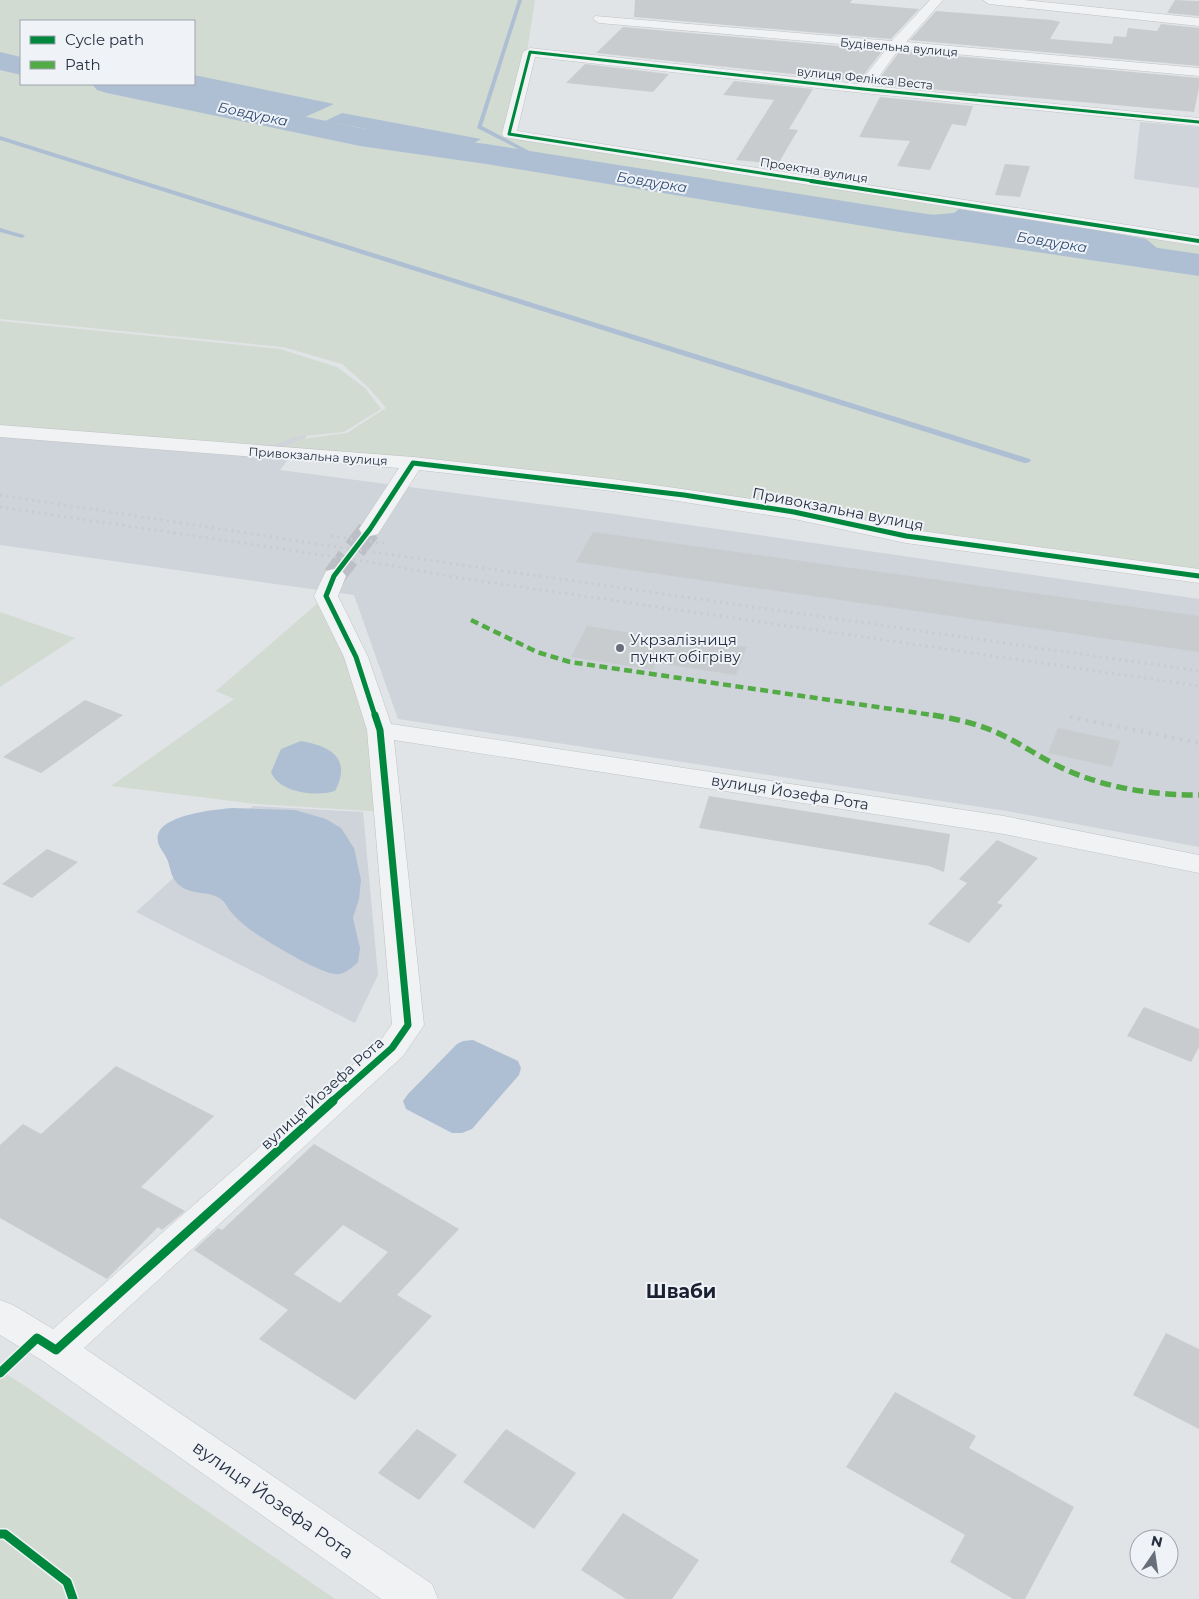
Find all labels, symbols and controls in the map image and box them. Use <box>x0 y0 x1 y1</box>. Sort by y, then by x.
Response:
legend <box>20 20 195 85</box>
text: Cycle path <box>65 30 144 49</box>
street label: Будівельна вулиця <box>839 34 959 60</box>
text: Path <box>65 55 101 74</box>
street label: вулиця Фелікса Веста <box>796 63 934 93</box>
water label: Бовдурка <box>216 98 290 130</box>
street label: Проектна вулиця <box>759 154 869 186</box>
water label: Бовдурка <box>615 168 689 196</box>
water label: Бовдурка <box>1015 228 1089 256</box>
street label: Привокзальна вулиця <box>248 444 388 468</box>
street label: Привокзальна вулиця <box>751 483 925 535</box>
place label: Укрзалізниця пункт обігріву <box>630 630 741 666</box>
marker: Укрзалізниця пункт обігріву <box>614 642 626 654</box>
street label: вулиця Йозефа Рота <box>710 770 870 814</box>
street label: вулиця Йозефа Рота <box>256 1033 388 1153</box>
district label: Шваби <box>646 1280 716 1303</box>
street label: вулиця Йозефа Рота <box>188 1436 358 1564</box>
north arrow <box>1129 1529 1179 1579</box>
text: N <box>1149 1531 1164 1551</box>

